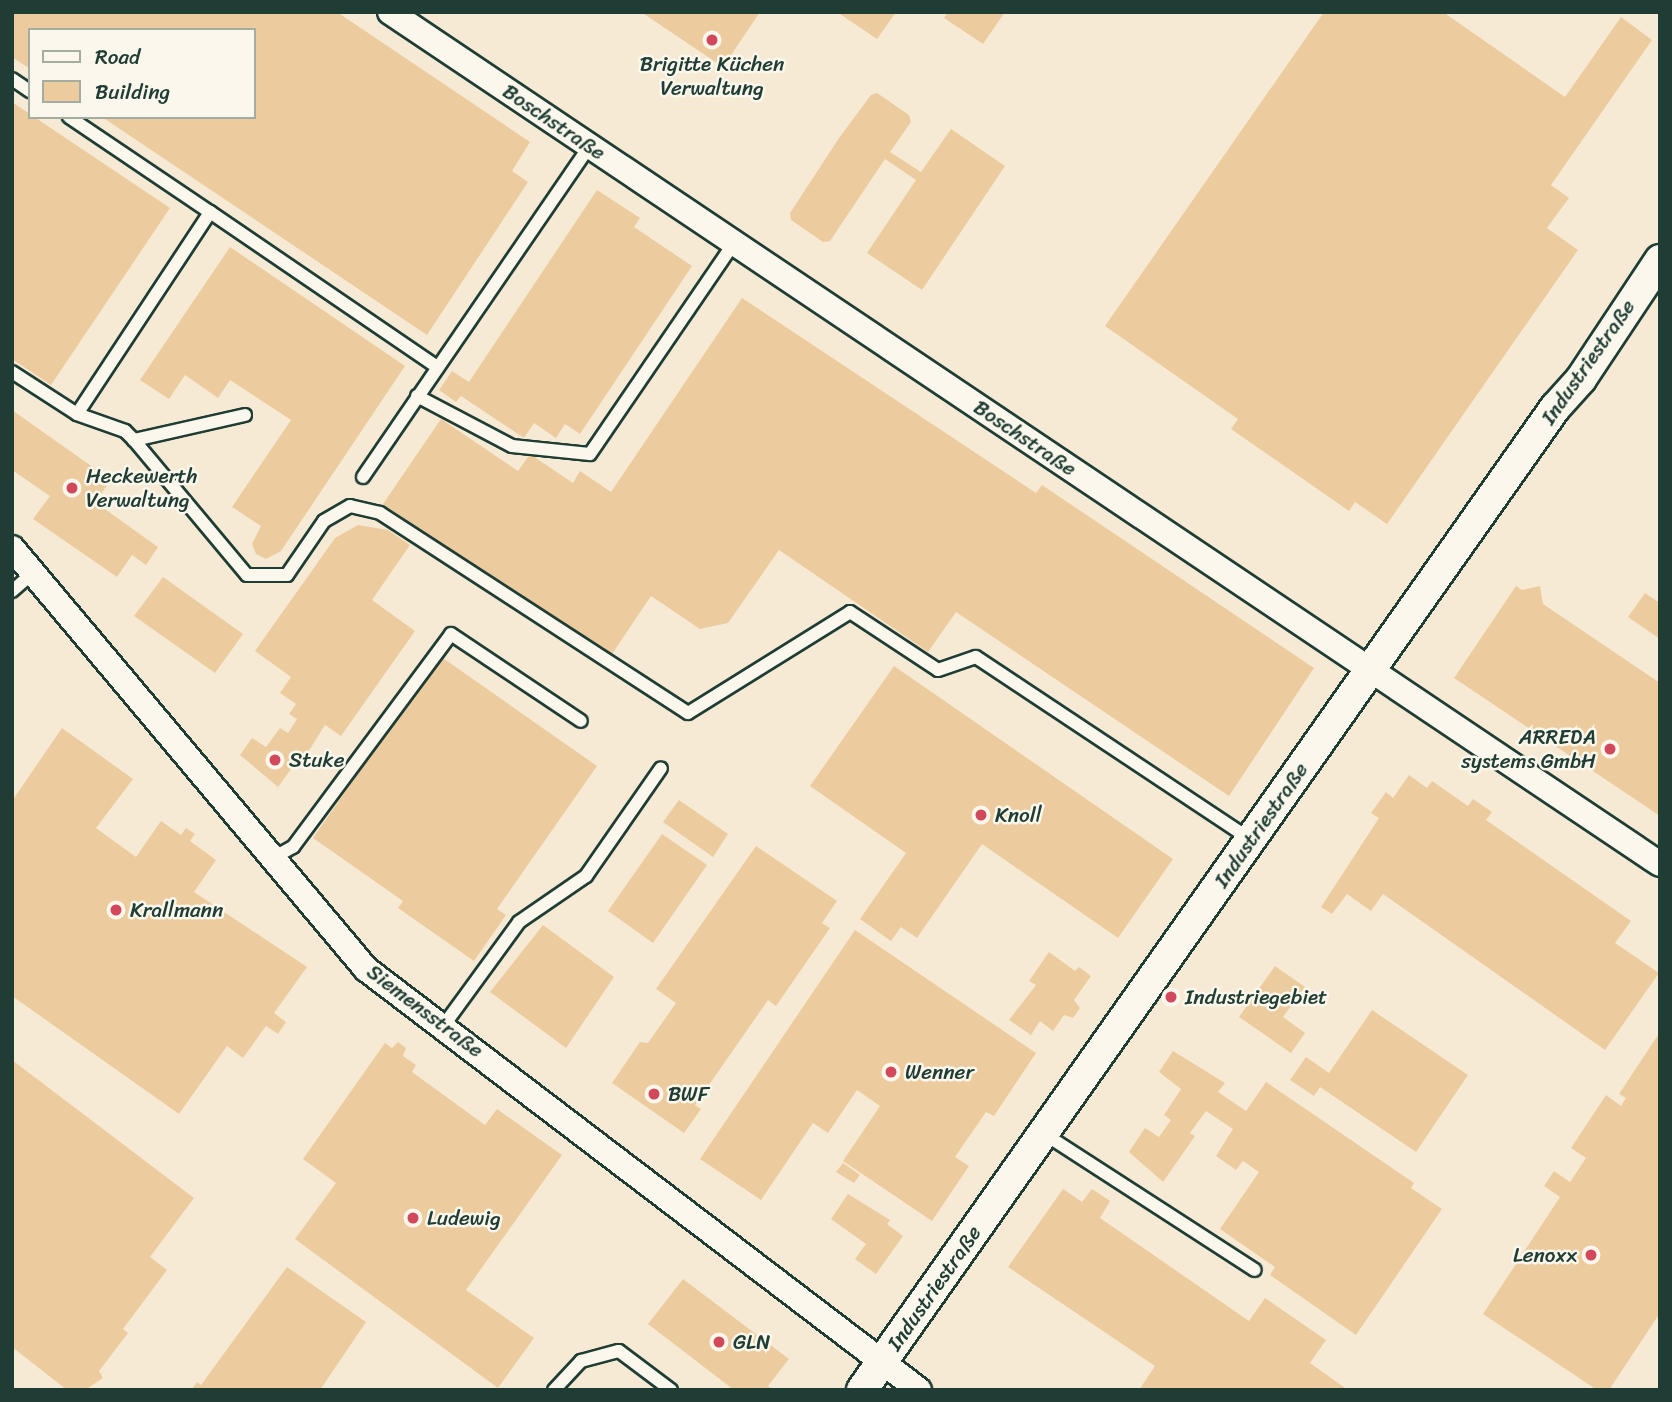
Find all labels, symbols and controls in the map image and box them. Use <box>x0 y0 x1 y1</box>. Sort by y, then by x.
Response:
legend <box>28 28 256 119</box>
marker: Brigitte Küchen Verwaltung <box>704 32 720 48</box>
text: Road <box>95 38 140 76</box>
place label: Brigitte Küchen Verwaltung <box>640 51 784 101</box>
text: Building <box>95 73 170 111</box>
street label: Boschstraße <box>498 78 610 166</box>
street label: Industriestraße <box>1536 295 1640 429</box>
street label: Boschstraße <box>969 394 1081 482</box>
place label: Heckewerth Verwaltung <box>86 463 198 513</box>
marker: Heckewerth Verwaltung <box>64 480 80 496</box>
place label: ARREDA systems GmbH <box>1461 724 1596 774</box>
marker: ARREDA systems GmbH <box>1602 741 1618 757</box>
place label: Stuke <box>289 747 345 773</box>
marker: Stuke <box>267 752 283 768</box>
street label: Industriestraße <box>1209 758 1313 892</box>
place label: Knoll <box>995 802 1042 828</box>
marker: Knoll <box>973 807 989 823</box>
place label: Krallmann <box>130 897 223 923</box>
marker: Krallmann <box>108 902 124 918</box>
street label: Siemensstraße <box>362 959 488 1063</box>
place label: Industriegebiet <box>1185 984 1327 1010</box>
marker: Industriegebiet <box>1163 989 1179 1005</box>
place label: Wenner <box>905 1059 974 1085</box>
marker: Wenner <box>883 1064 899 1080</box>
place label: BWF <box>668 1081 709 1107</box>
marker: BWF <box>646 1086 662 1102</box>
place label: Ludewig <box>427 1205 501 1231</box>
marker: Ludewig <box>405 1210 421 1226</box>
street label: Industriestraße <box>882 1221 986 1355</box>
place label: Lenoxx <box>1513 1242 1577 1268</box>
marker: Lenoxx <box>1583 1247 1599 1263</box>
place label: GLN <box>733 1329 771 1355</box>
marker: GLN <box>711 1334 727 1350</box>

